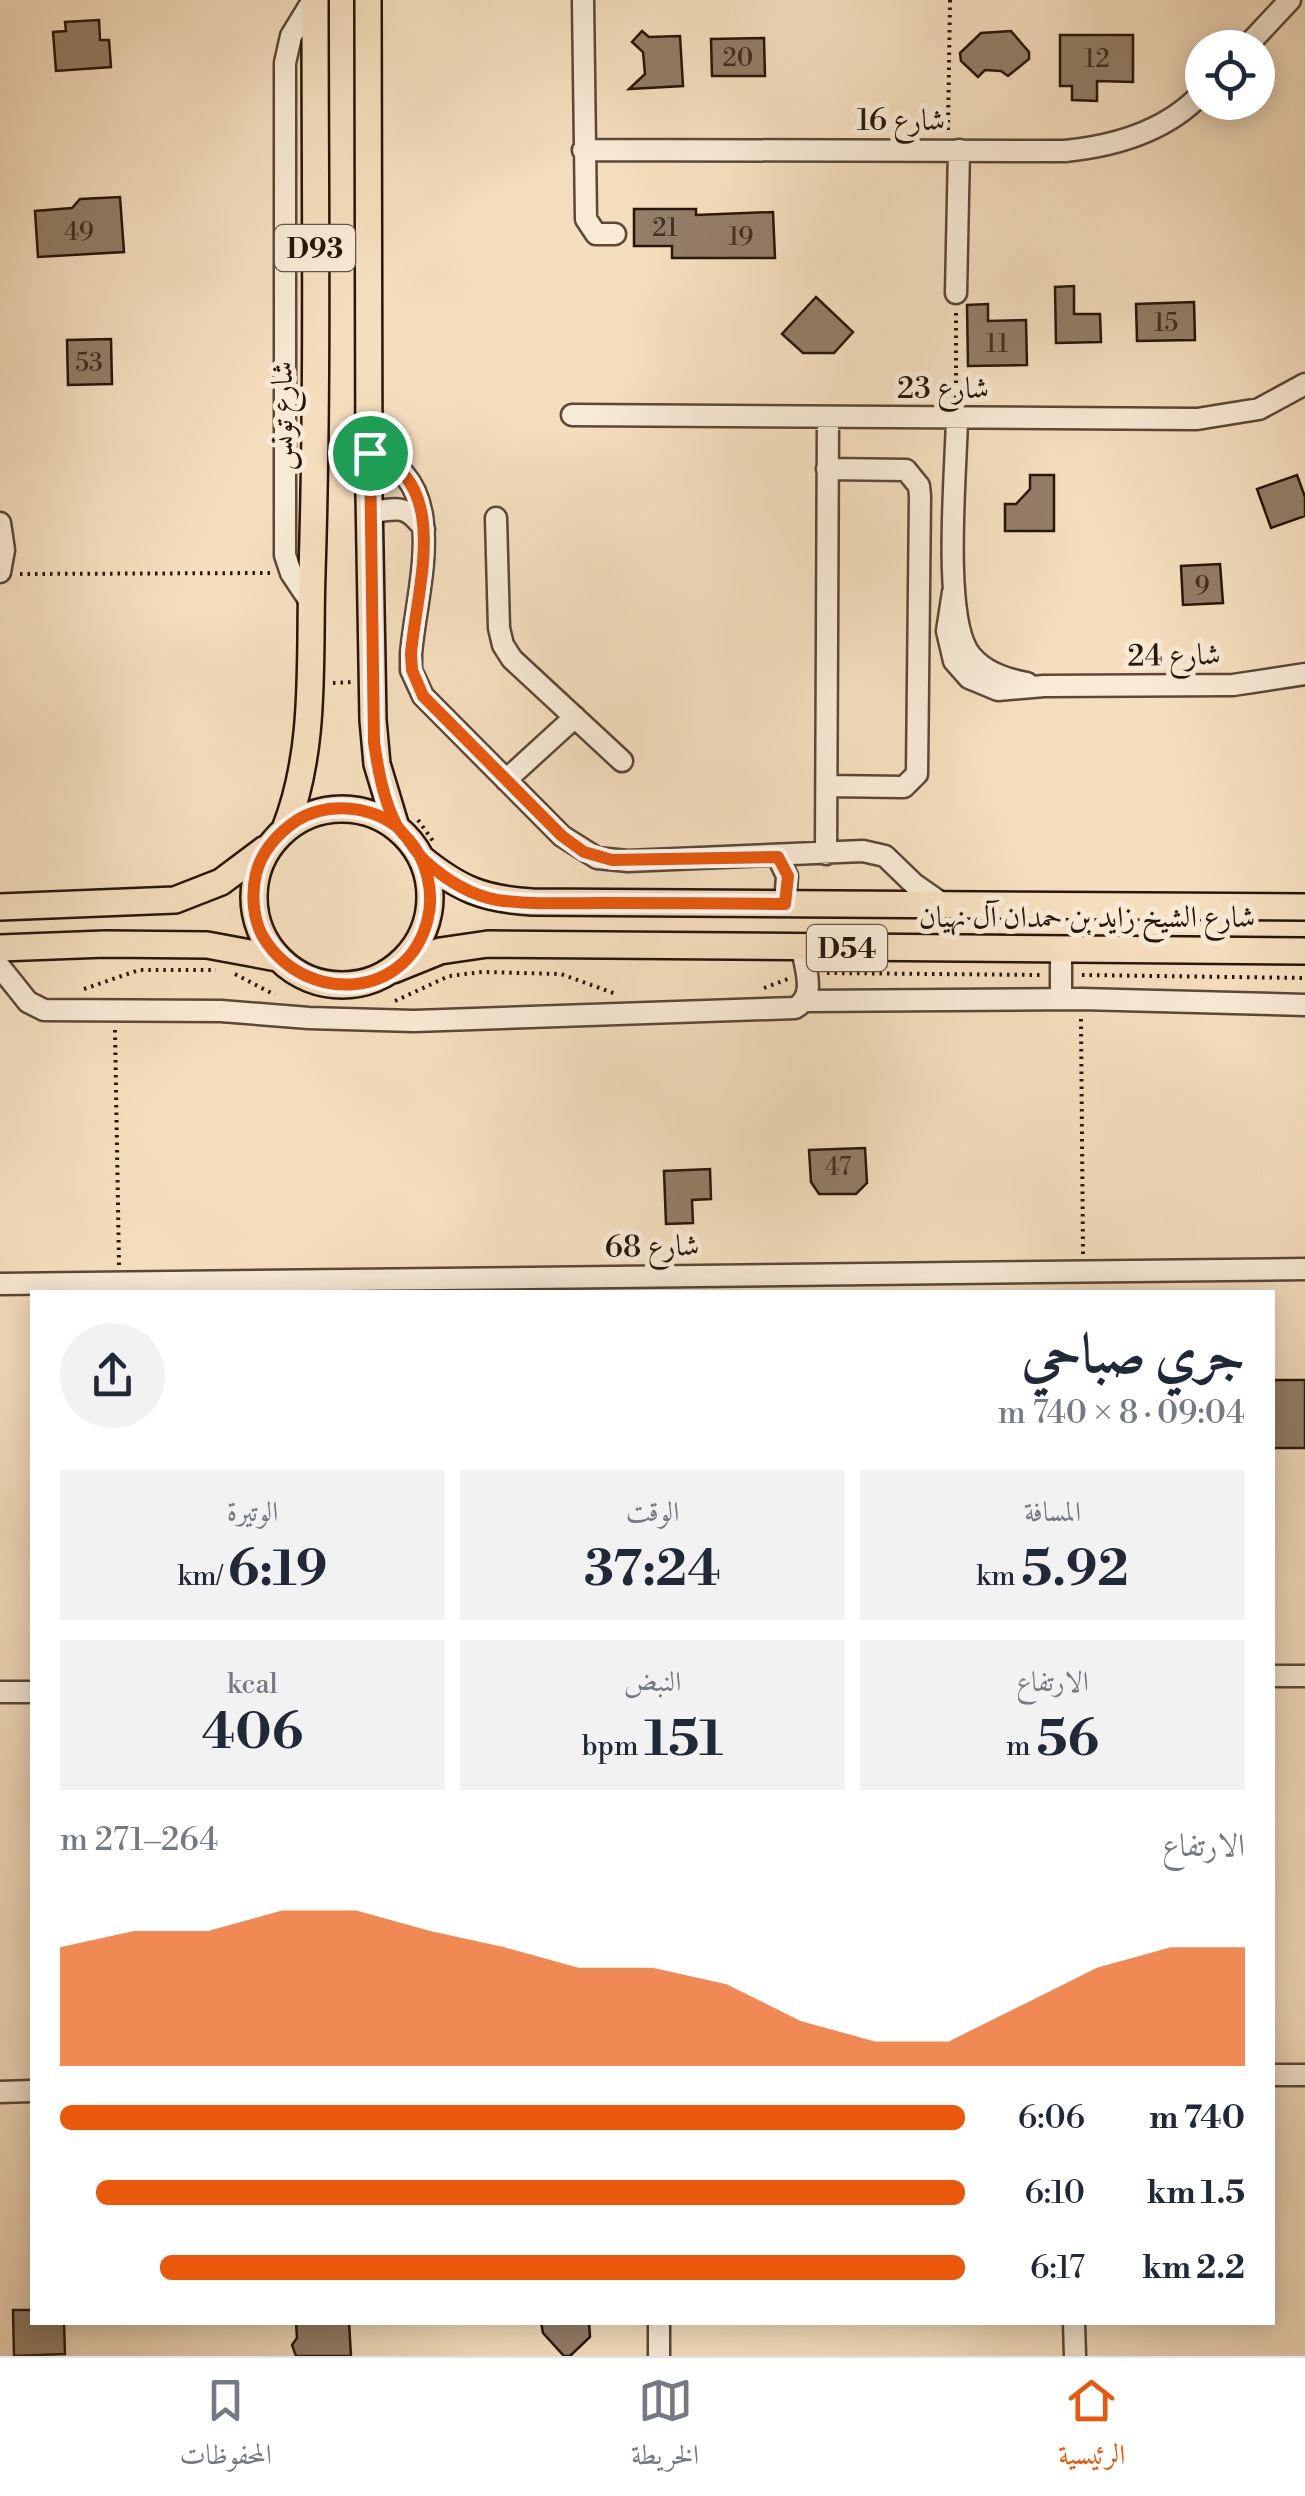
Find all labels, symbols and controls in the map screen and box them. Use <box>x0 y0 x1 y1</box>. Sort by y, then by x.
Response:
map controls <box>1185 30 1275 120</box>
button: locate <box>1185 30 1275 120</box>
house number: 20 <box>723 43 753 74</box>
house number: 12 <box>1084 44 1110 75</box>
street label: شارع 16 <box>857 102 945 145</box>
house number: 21 <box>652 213 678 244</box>
house number: 49 <box>64 217 94 248</box>
house number: 19 <box>728 222 754 253</box>
road number: D93 <box>275 225 355 271</box>
house number: 15 <box>1154 308 1178 339</box>
house number: 11 <box>986 329 1008 360</box>
house number: 53 <box>75 348 103 379</box>
street label: شارع تونس <box>264 361 307 471</box>
street label: شارع 23 <box>897 370 989 413</box>
pin <box>328 411 413 496</box>
icon: arrive <box>343 426 398 481</box>
house number: 9 <box>1194 571 1210 602</box>
street label: شارع 24 <box>1127 636 1221 681</box>
street label: شارع الشيخ زايد بن حمدان آل نهيان <box>919 899 1255 944</box>
road number: D54 <box>807 925 887 971</box>
house number: 47 <box>825 1152 852 1183</box>
street label: شارع 68 <box>604 1227 700 1272</box>
text: جري صباحي <box>1021 1321 1245 1390</box>
button: share <box>60 1323 165 1428</box>
text: 09:04 · 8 × 740 m <box>998 1393 1245 1433</box>
text: الوتيرة <box>227 1495 278 1530</box>
text: الوقت <box>626 1495 679 1530</box>
text: المسافة <box>1024 1495 1081 1530</box>
text: 6:19 <box>228 1539 328 1601</box>
text: 37:24 <box>584 1539 721 1601</box>
text: 5.92 <box>1021 1539 1129 1601</box>
text: /km <box>177 1559 228 1594</box>
text: km <box>976 1559 1021 1594</box>
text: النبض <box>624 1665 681 1700</box>
text: الارتفاع <box>1016 1665 1089 1700</box>
text: kcal <box>227 1667 278 1702</box>
text: 406 <box>202 1702 303 1764</box>
text: 151 <box>644 1709 723 1771</box>
text: 56 <box>1036 1709 1099 1771</box>
text: bpm <box>582 1729 644 1764</box>
text: m <box>1006 1729 1036 1764</box>
text: 264–271 m <box>60 1820 218 1860</box>
text: الارتفاع <box>1162 1826 1245 1866</box>
text: 6:06 <box>1018 2098 1085 2138</box>
text: 740 m <box>1149 2098 1245 2138</box>
text: 6:10 <box>1024 2173 1085 2213</box>
text: 1.5 km <box>1147 2173 1245 2213</box>
text: 6:17 <box>1030 2248 1085 2288</box>
text: 2.2 km <box>1142 2248 1245 2288</box>
tab: المحفوظات <box>180 2373 272 2482</box>
tab: الخريطة <box>631 2373 699 2482</box>
tab: الرئيسية <box>1058 2373 1125 2482</box>

